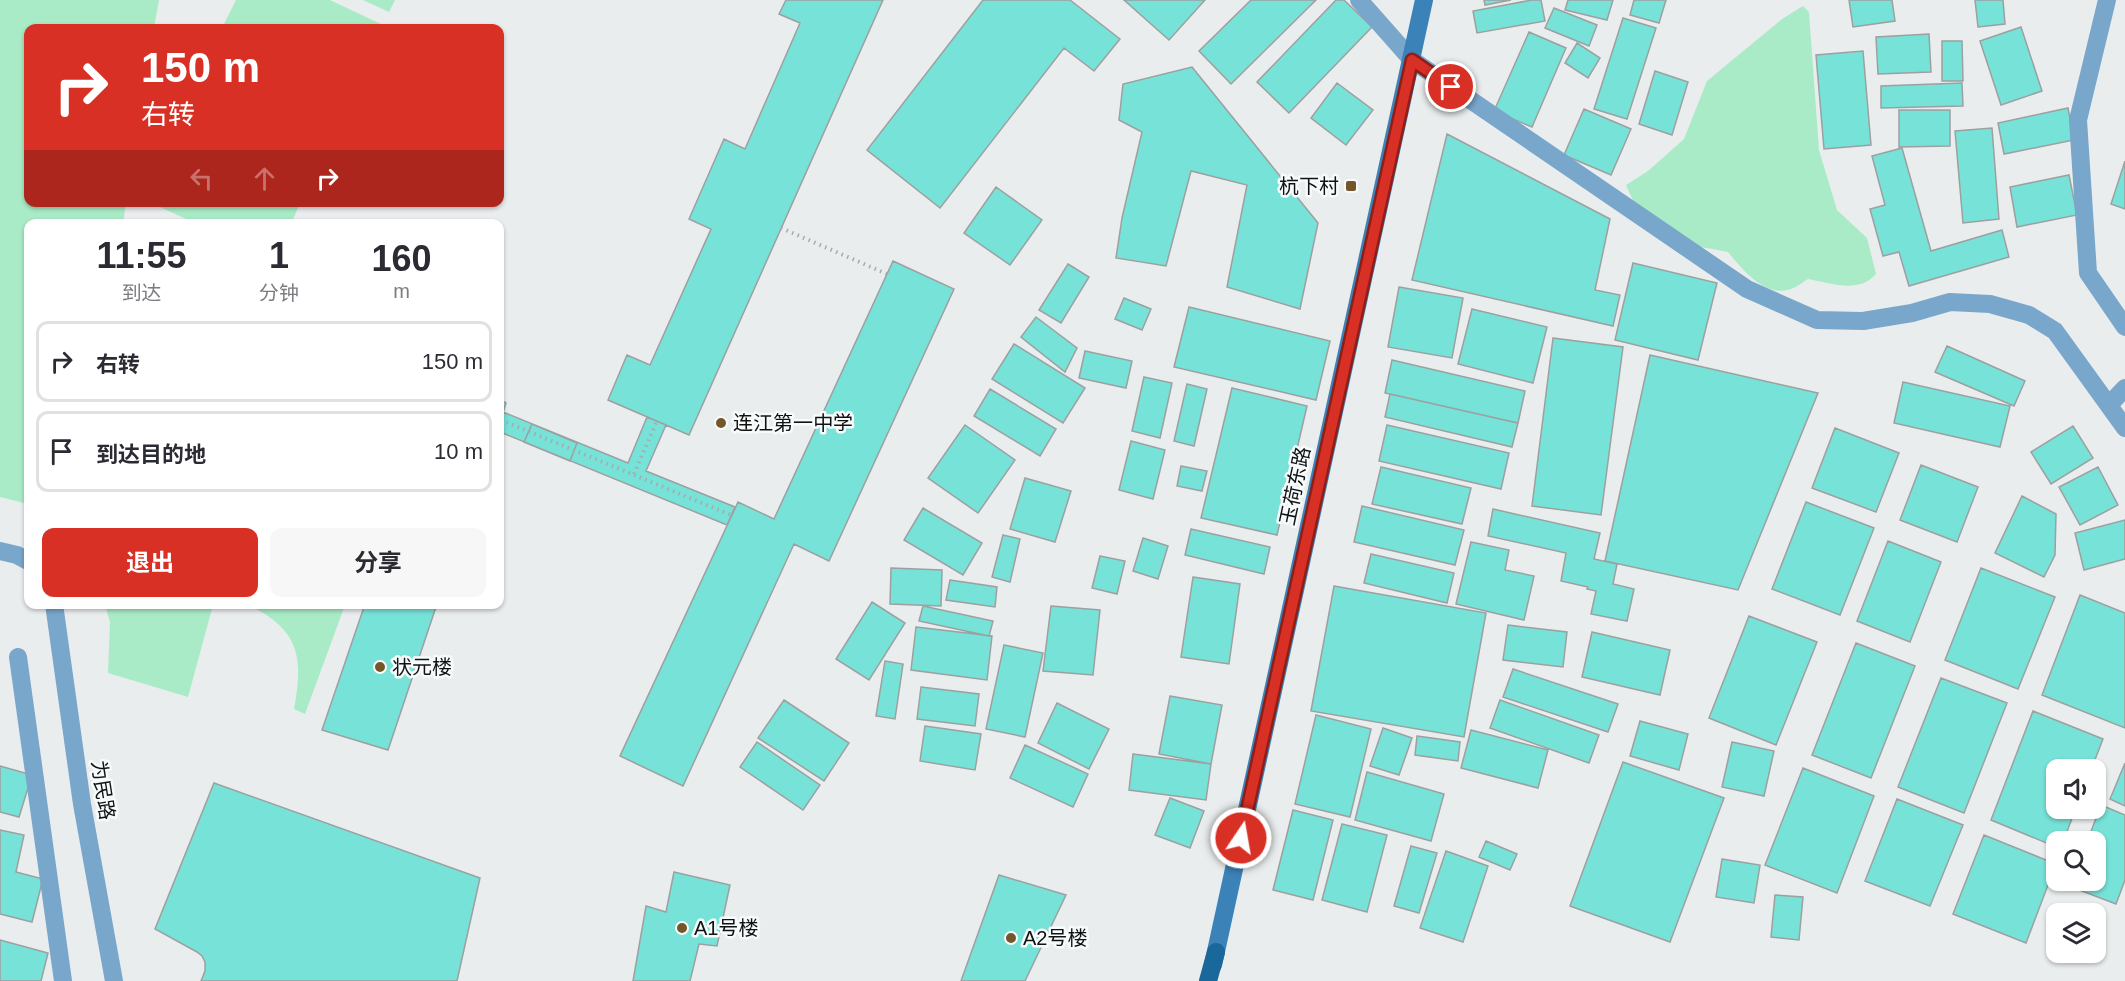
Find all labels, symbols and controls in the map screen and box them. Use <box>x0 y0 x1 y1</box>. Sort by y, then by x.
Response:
text: 150 m <box>141 44 260 91</box>
icon: right <box>42 48 120 126</box>
pin <box>1425 61 1476 112</box>
icon: arrive <box>1434 70 1467 103</box>
text: 右转 <box>141 100 195 130</box>
icon: left <box>185 162 218 195</box>
icon: ahead <box>248 162 281 195</box>
icon: right <box>311 162 344 195</box>
place label: 杭下村 <box>1279 175 1339 197</box>
marker: 杭下村 <box>1344 179 1358 193</box>
text: 11:55 <box>96 235 187 276</box>
text: 1 <box>269 235 289 276</box>
text: 160 <box>371 238 432 279</box>
text: m <box>393 280 410 302</box>
text: 到达 <box>122 282 162 304</box>
text: 分钟 <box>259 282 299 304</box>
icon: right <box>45 345 78 378</box>
text: 150 m <box>422 349 483 374</box>
text: 右转 <box>96 352 140 377</box>
place label: 连江第一中学 <box>733 412 853 434</box>
marker: 连江第一中学 <box>714 416 728 430</box>
icon: arrive <box>45 435 78 468</box>
text: 10 m <box>434 439 483 464</box>
text: 到达目的地 <box>96 442 206 467</box>
street label: 玉荷东路 <box>1276 445 1314 527</box>
button: 退出 <box>42 528 258 597</box>
button: 分享 <box>270 528 486 597</box>
place label: 状元楼 <box>392 656 452 678</box>
marker: 状元楼 <box>373 660 387 674</box>
street label: 为民路 <box>87 759 119 821</box>
map controls <box>2046 759 2106 963</box>
button: sound <box>2046 759 2106 819</box>
position arrow <box>1209 806 1273 870</box>
button: search <box>2046 831 2106 891</box>
button: layers <box>2046 903 2106 963</box>
place label: A1号楼 <box>694 917 758 939</box>
marker: A1号楼 <box>675 921 689 935</box>
place label: A2号楼 <box>1023 927 1087 949</box>
marker: A2号楼 <box>1004 931 1018 945</box>

